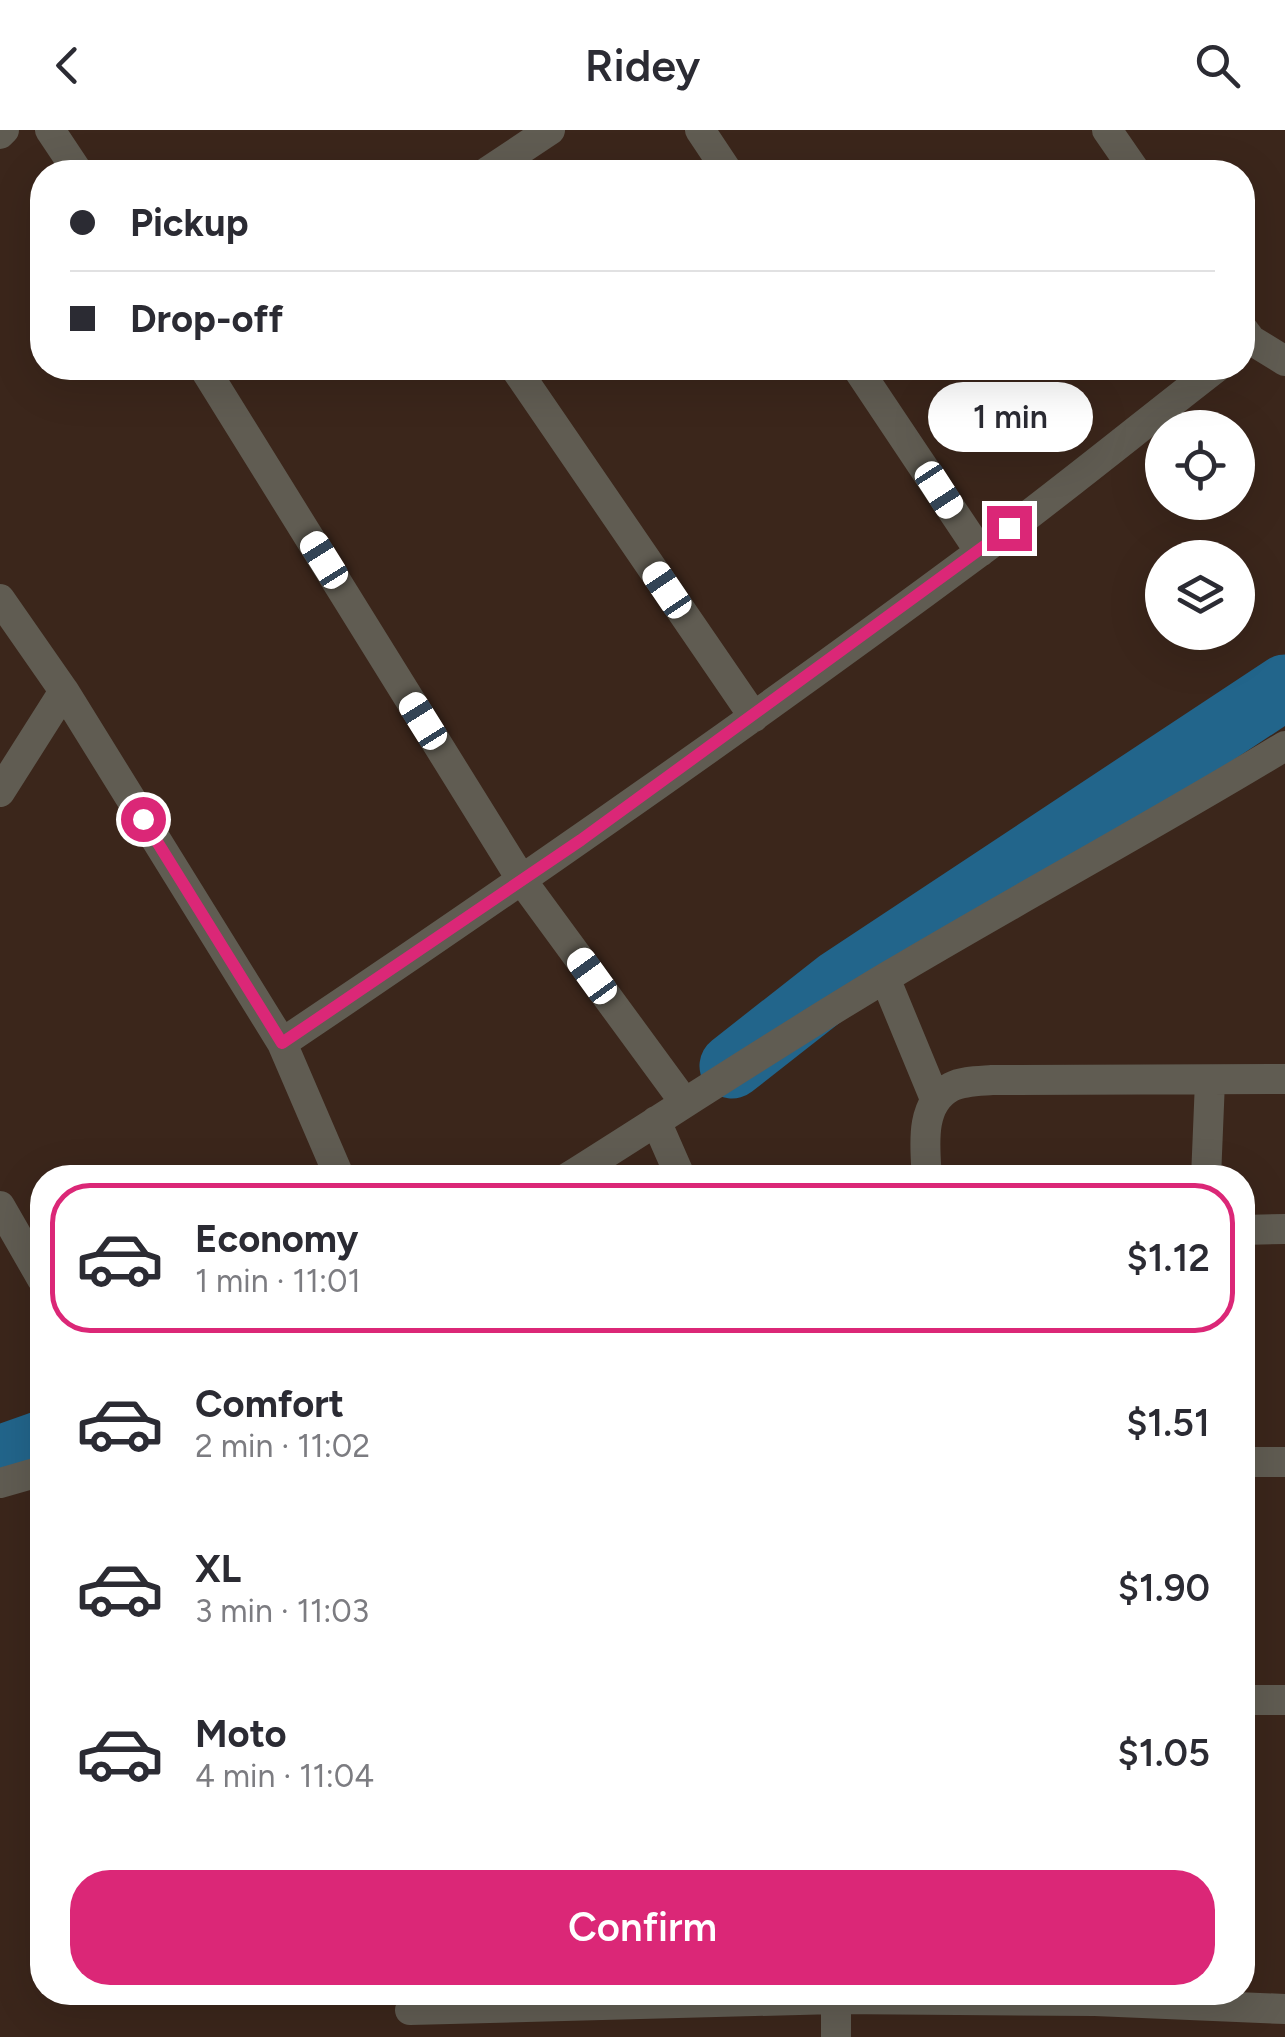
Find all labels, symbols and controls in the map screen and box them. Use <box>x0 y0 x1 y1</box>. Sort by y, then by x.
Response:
icon: back <box>40 38 95 93</box>
text: Ridey <box>585 38 700 92</box>
icon: search <box>1190 38 1245 93</box>
text: Pickup <box>130 200 248 246</box>
text: Drop-off <box>130 296 283 342</box>
callout: 1 min <box>926 383 1092 453</box>
text: 1 min <box>973 398 1048 436</box>
map controls <box>1145 410 1255 650</box>
button: locate <box>1145 410 1255 520</box>
car <box>910 457 968 523</box>
route end <box>987 506 1032 551</box>
car <box>295 527 353 593</box>
button: layers <box>1145 540 1255 650</box>
car <box>638 557 696 623</box>
car <box>394 688 452 754</box>
route start <box>121 797 166 842</box>
car <box>562 943 622 1009</box>
icon: car <box>75 1213 165 1303</box>
text: Economy <box>195 1216 358 1262</box>
text: $1.12 <box>1126 1235 1210 1281</box>
text: 1 min · 11:01 <box>195 1262 361 1300</box>
icon: car <box>75 1378 165 1468</box>
text: Comfort <box>195 1381 344 1427</box>
text: $1.51 <box>1126 1400 1210 1446</box>
text: 2 min · 11:02 <box>195 1427 370 1465</box>
icon: car <box>75 1543 165 1633</box>
text: XL <box>195 1546 241 1592</box>
text: $1.90 <box>1118 1565 1210 1611</box>
text: 3 min · 11:03 <box>195 1592 369 1630</box>
icon: car <box>75 1708 165 1798</box>
text: Moto <box>195 1711 287 1757</box>
text: $1.05 <box>1118 1730 1210 1776</box>
text: 4 min · 11:04 <box>195 1757 374 1795</box>
button: Confirm <box>70 1870 1215 1985</box>

